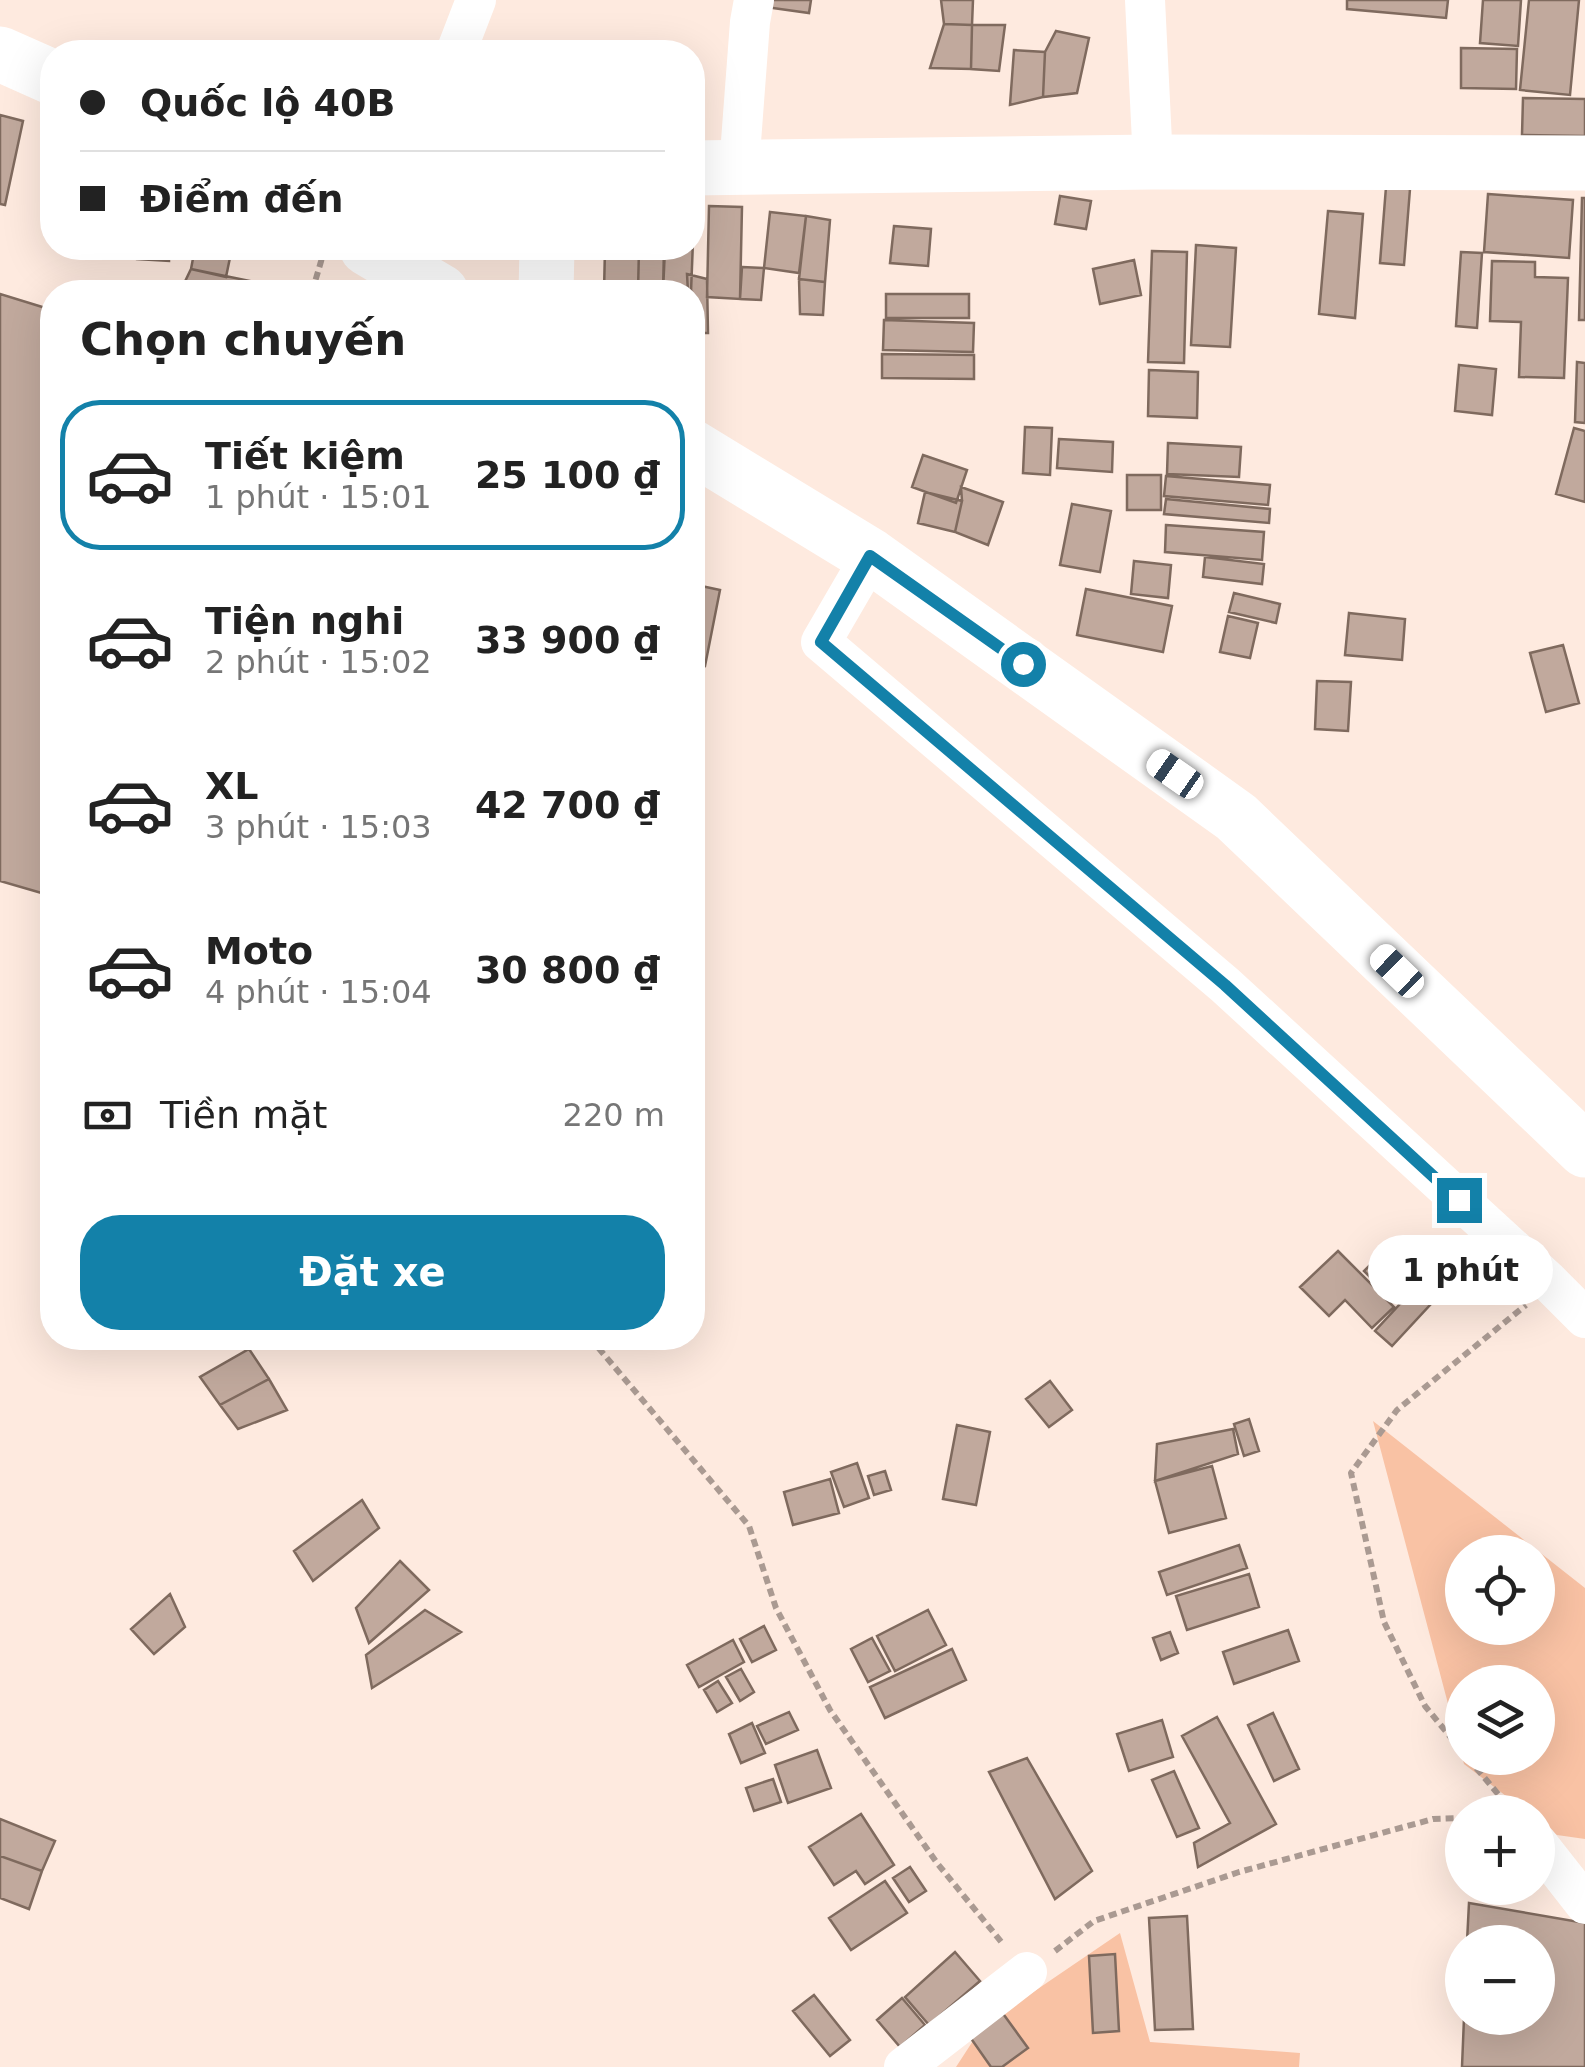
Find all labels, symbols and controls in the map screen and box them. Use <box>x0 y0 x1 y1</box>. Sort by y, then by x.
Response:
text: Quốc lộ 40B <box>140 81 395 125</box>
text: Điểm đến <box>140 177 344 221</box>
text: Chọn chuyến <box>80 313 406 366</box>
icon: car <box>85 430 175 520</box>
text: Tiết kiệm <box>205 434 405 478</box>
text: 25 100 ₫ <box>475 453 660 497</box>
text: 1 phút · 15:01 <box>205 478 432 516</box>
icon: car <box>85 595 175 685</box>
text: Tiện nghi <box>205 599 404 643</box>
text: 33 900 ₫ <box>475 618 660 662</box>
route start <box>1001 642 1046 687</box>
text: 2 phút · 15:02 <box>205 643 432 681</box>
car <box>1142 745 1208 803</box>
icon: car <box>85 760 175 850</box>
text: XL <box>205 764 259 808</box>
text: 42 700 ₫ <box>475 783 660 827</box>
text: 3 phút · 15:03 <box>205 808 432 846</box>
icon: car <box>85 925 175 1015</box>
text: Moto <box>205 929 313 973</box>
car <box>1365 939 1429 1003</box>
text: 30 800 ₫ <box>475 948 660 992</box>
text: 4 phút · 15:04 <box>205 973 432 1011</box>
icon: cash <box>80 1088 135 1143</box>
text: Tiền mặt <box>160 1093 327 1137</box>
text: 220 m <box>563 1096 665 1134</box>
route end <box>1437 1178 1482 1223</box>
button: Đặt xe <box>80 1215 665 1330</box>
callout: 1 phút <box>1366 1235 1552 1305</box>
text: 1 phút <box>1402 1251 1519 1289</box>
map controls <box>1445 1535 1555 2035</box>
button: locate <box>1445 1535 1555 1645</box>
button: layers <box>1445 1665 1555 1775</box>
button: + <box>1445 1795 1555 1905</box>
button: − <box>1445 1925 1555 2035</box>

